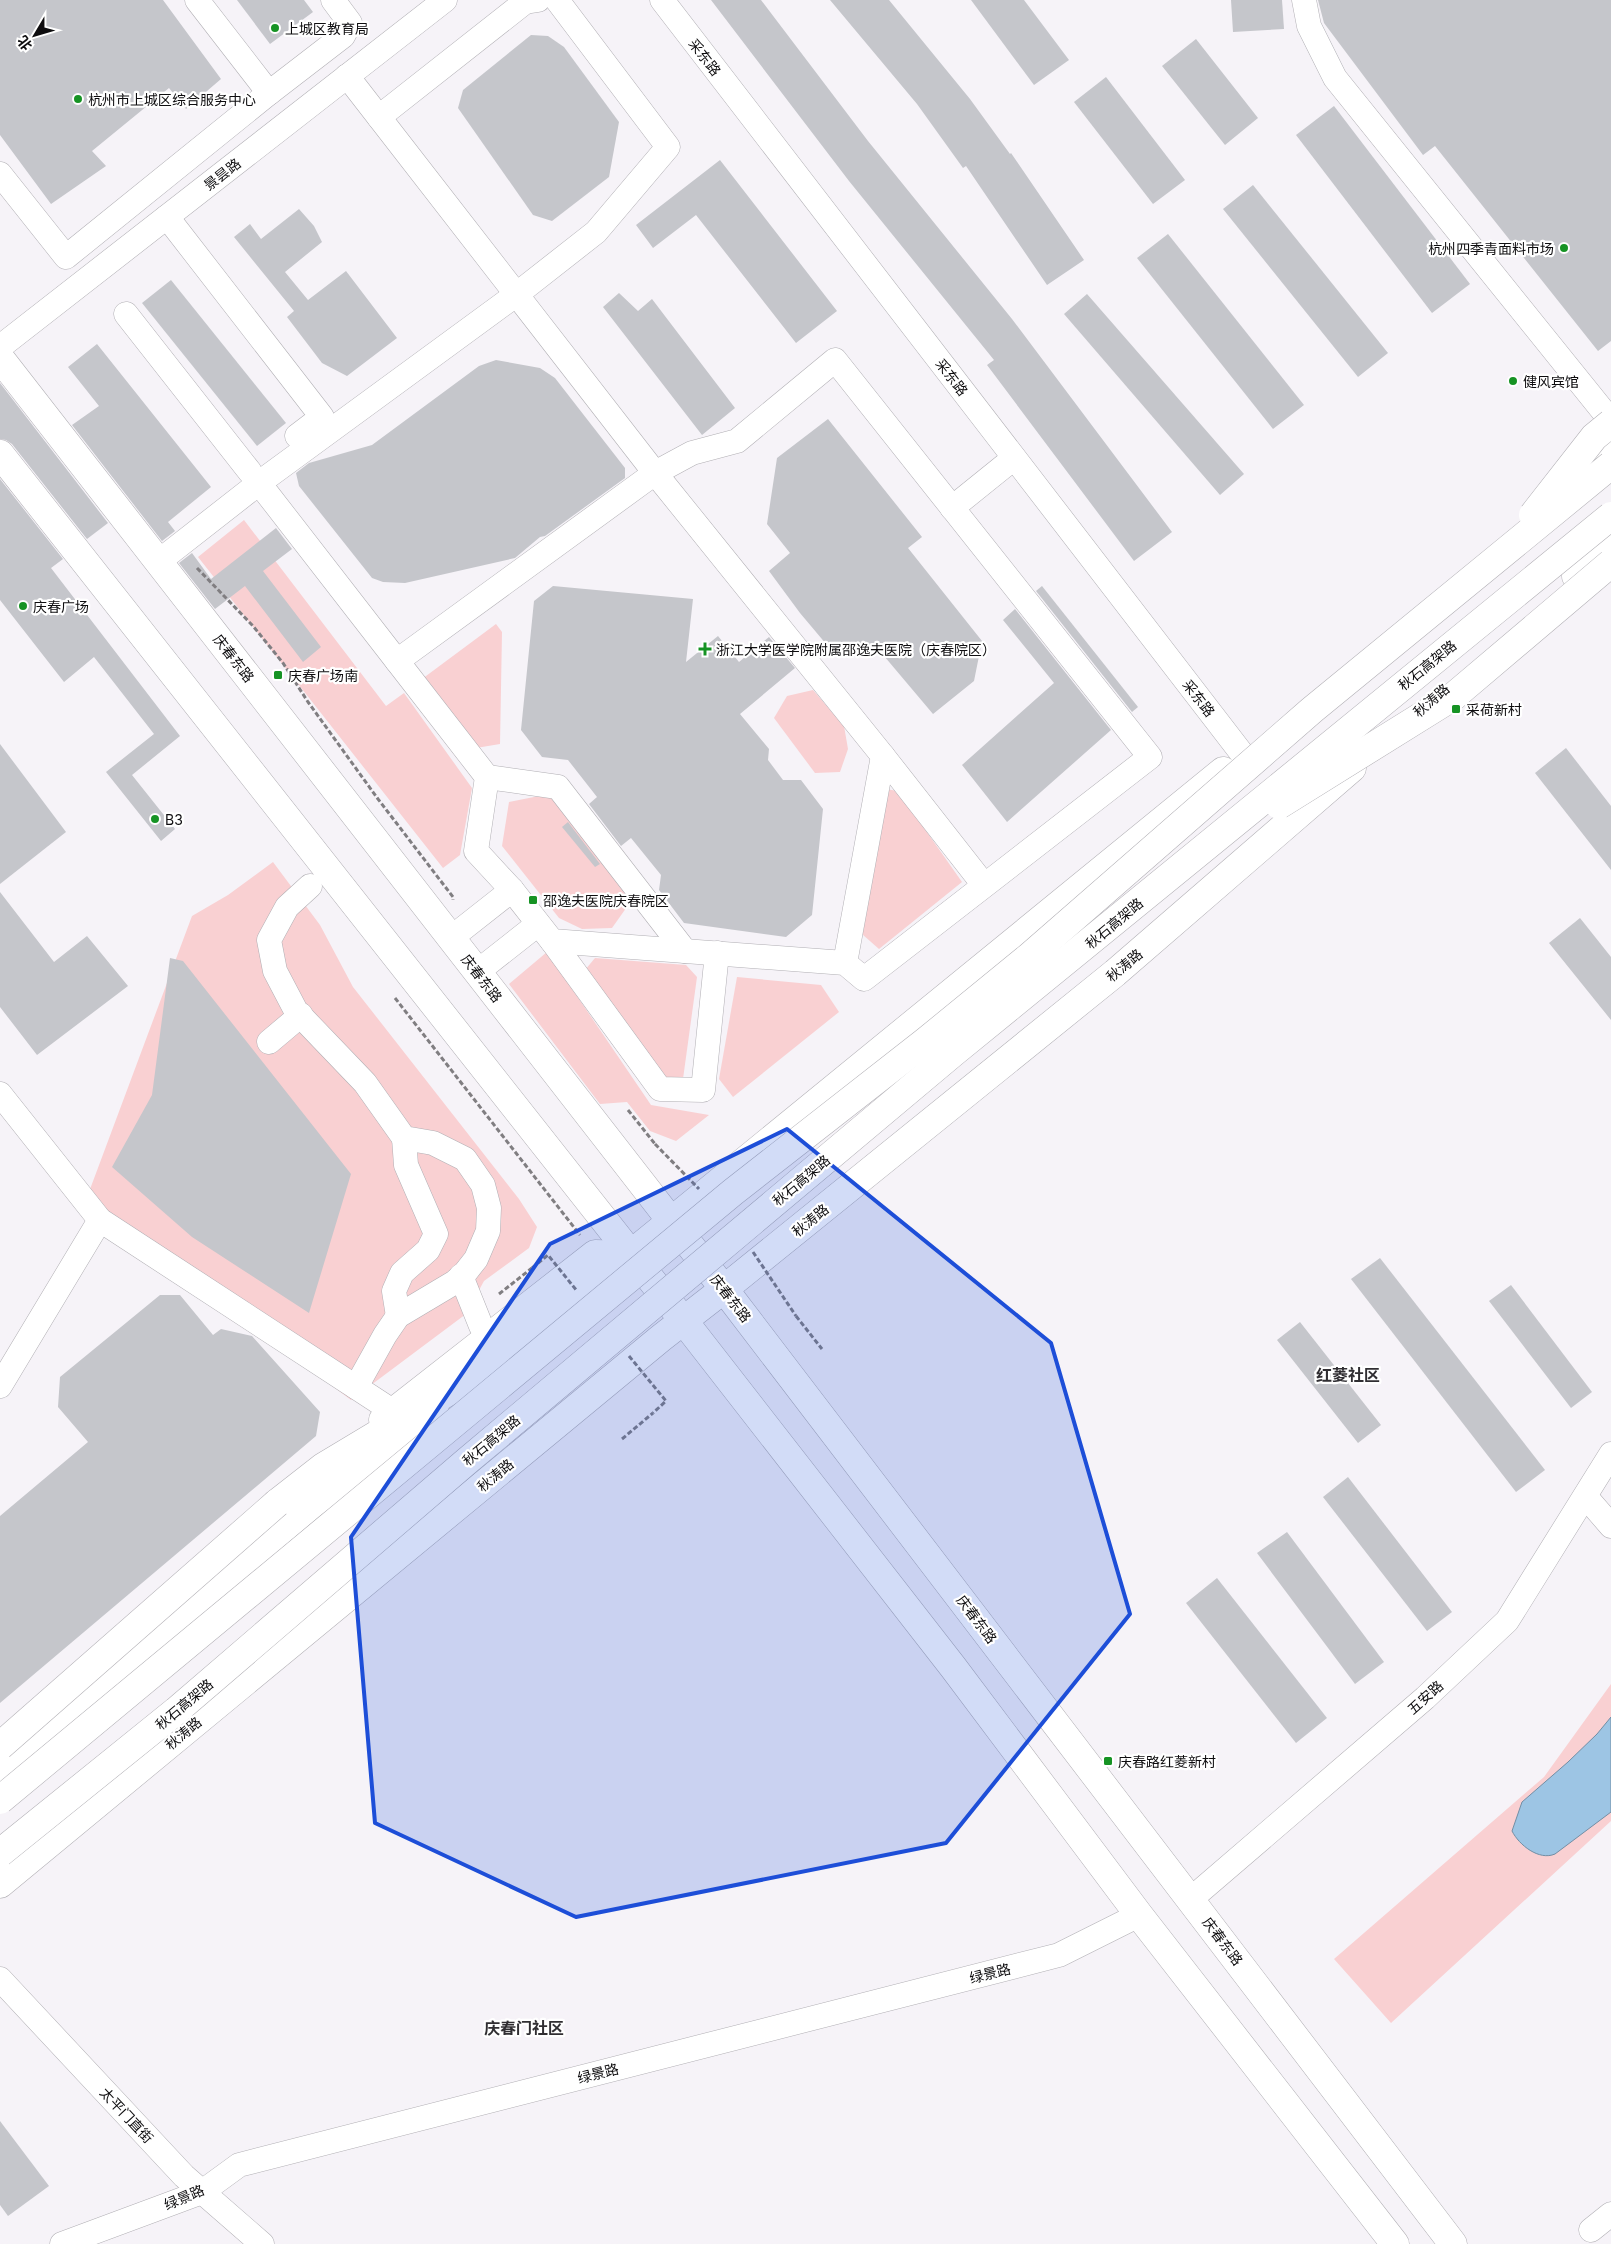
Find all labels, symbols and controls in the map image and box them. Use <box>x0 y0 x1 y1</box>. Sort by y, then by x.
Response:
north arrow <box>10 10 60 60</box>
place label: 上城区教育局 <box>285 20 369 37</box>
marker: 上城区教育局 <box>269 22 281 34</box>
text: 北 <box>13 33 35 54</box>
street label: 采东路 <box>685 35 725 79</box>
place label: 杭州市上城区综合服务中心 <box>88 91 256 108</box>
marker: 杭州市上城区综合服务中心 <box>72 93 84 105</box>
street label: 景昙路 <box>200 154 244 194</box>
place label: 杭州四季青面料市场 <box>1428 240 1554 257</box>
marker: 杭州四季青面料市场 <box>1558 242 1570 254</box>
street label: 采东路 <box>932 355 972 399</box>
place label: 健风宾馆 <box>1523 373 1579 390</box>
marker: 健风宾馆 <box>1507 375 1519 387</box>
place label: 庆春广场 <box>33 598 89 615</box>
marker: 庆春广场 <box>17 600 29 612</box>
street label: 庆春东路 <box>210 631 258 685</box>
street label: 秋石高架路 <box>1394 636 1460 694</box>
place label: 浙江大学医学院附属邵逸夫医院（庆春院区） <box>716 641 996 658</box>
marker: 浙江大学医学院附属邵逸夫医院（庆春院区） <box>698 642 712 656</box>
place label: 庆春广场南 <box>288 667 358 684</box>
marker: 庆春广场南 <box>272 669 284 681</box>
street label: 采东路 <box>1179 676 1219 720</box>
street label: 秋涛路 <box>1410 680 1452 720</box>
place label: 采荷新村 <box>1466 701 1522 718</box>
marker: 采荷新村 <box>1450 703 1462 715</box>
place label: B3 <box>165 811 183 828</box>
marker: B3 <box>149 813 161 825</box>
place label: 邵逸夫医院庆春院区 <box>543 892 669 909</box>
marker: 邵逸夫医院庆春院区 <box>527 894 539 906</box>
street label: 秋石高架路 <box>1082 894 1146 952</box>
street label: 秋涛路 <box>1102 945 1146 985</box>
street label: 庆春东路 <box>458 951 506 1005</box>
street label: 秋石高架路 <box>769 1151 833 1209</box>
street label: 秋涛路 <box>788 1200 832 1240</box>
street label: 庆春东路 <box>707 1271 755 1325</box>
district label: 红菱社区 <box>1316 1365 1380 1385</box>
street label: 秋石高架路 <box>459 1411 523 1469</box>
street label: 秋涛路 <box>473 1455 517 1495</box>
street label: 庆春东路 <box>953 1592 1001 1646</box>
street label: 秋石高架路 <box>152 1675 216 1733</box>
street label: 五安路 <box>1404 1677 1446 1717</box>
street label: 秋涛路 <box>161 1713 205 1753</box>
place label: 庆春路红菱新村 <box>1118 1753 1216 1770</box>
marker: 庆春路红菱新村 <box>1102 1755 1114 1767</box>
street label: 庆春东路 <box>1199 1914 1247 1968</box>
street label: 绿景路 <box>968 1960 1012 1986</box>
district label: 庆春门社区 <box>484 2018 564 2038</box>
street label: 绿景路 <box>576 2060 620 2086</box>
street label: 太平门直街 <box>97 2084 157 2146</box>
street label: 绿景路 <box>161 2181 207 2213</box>

